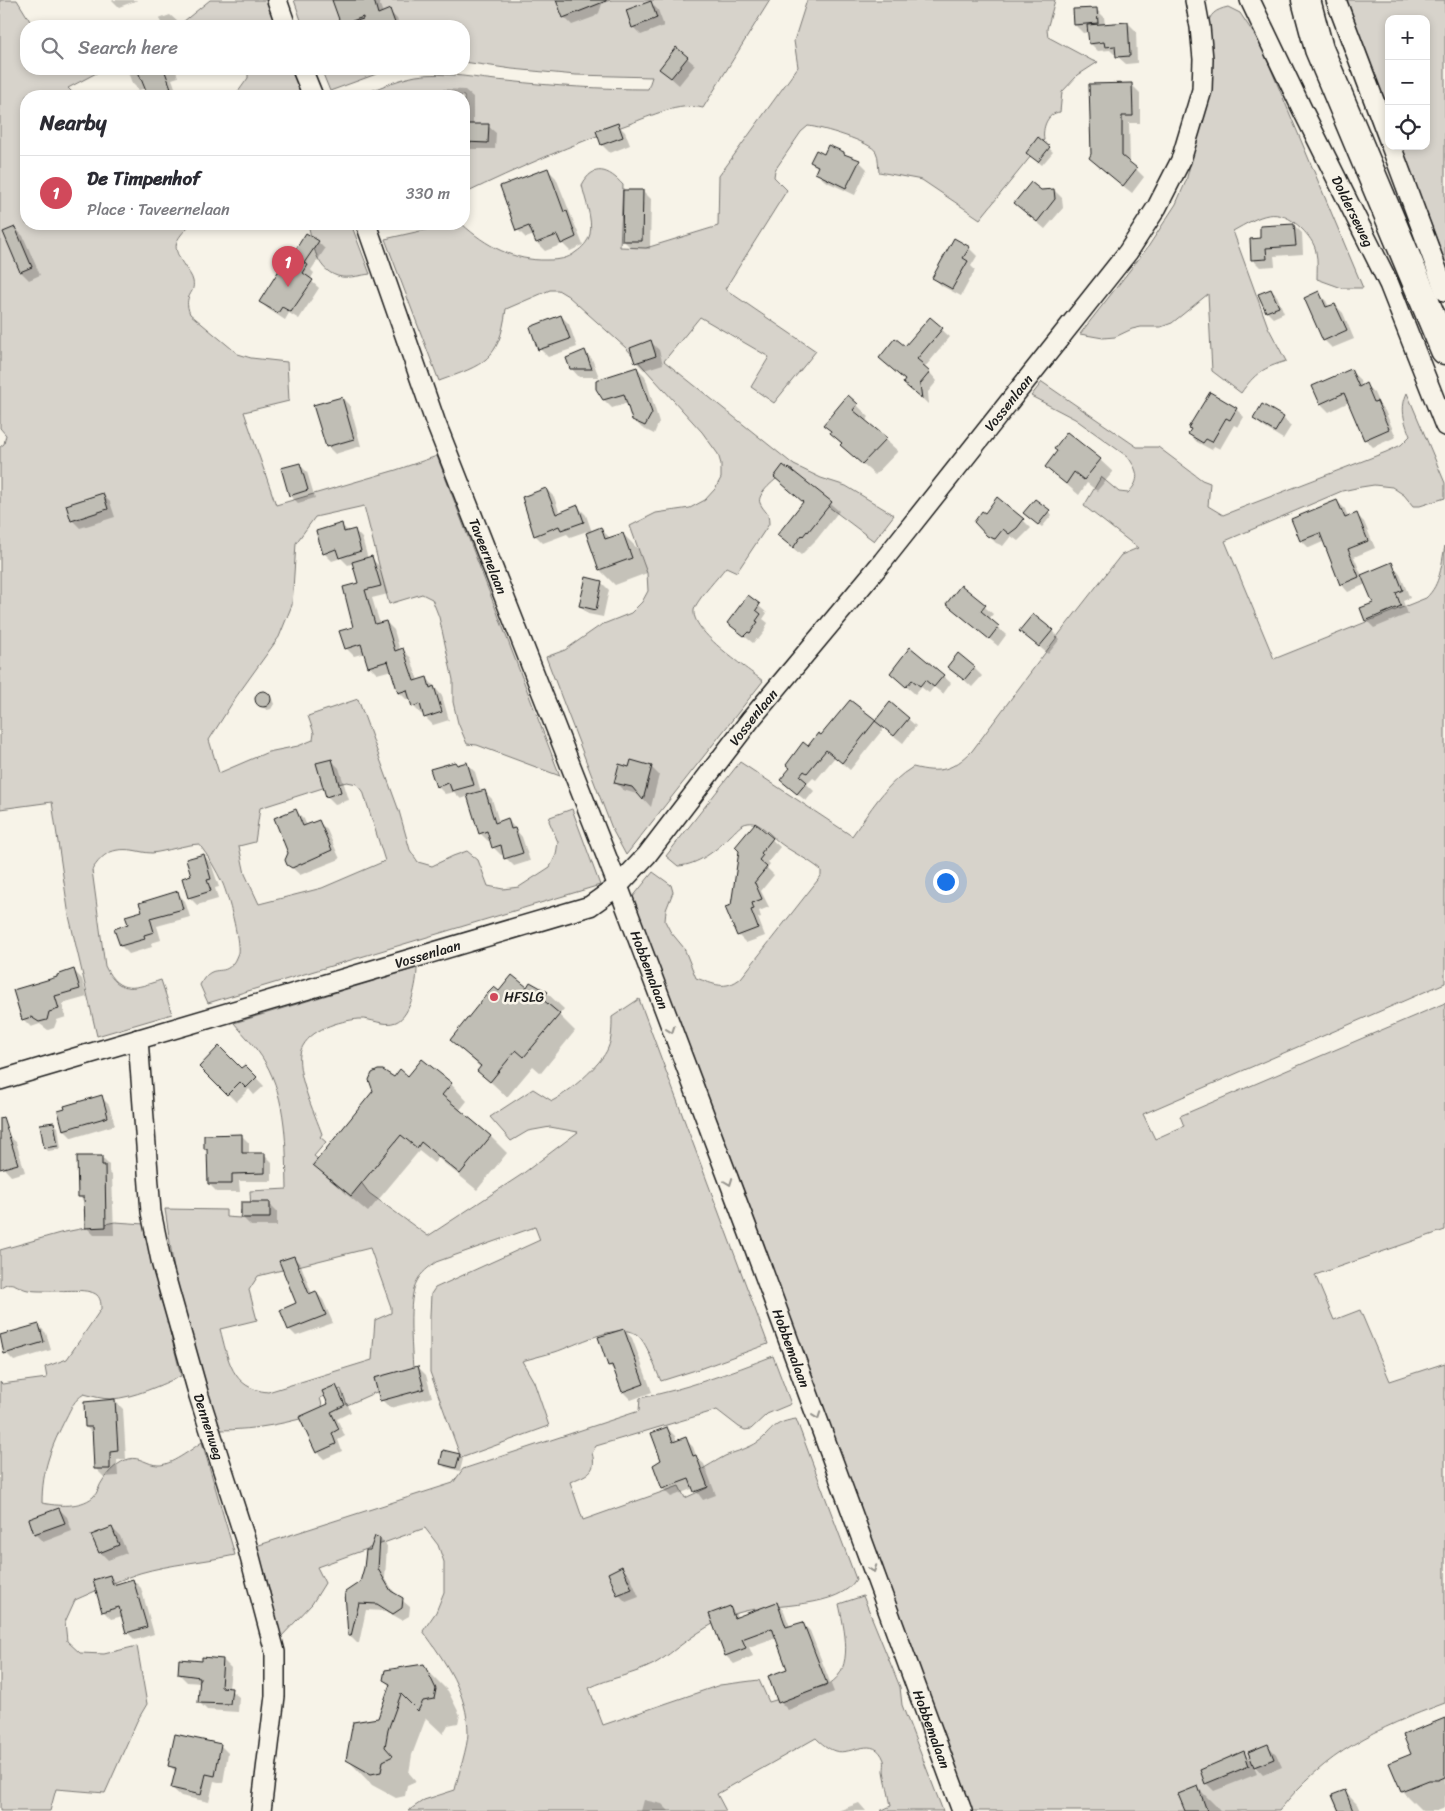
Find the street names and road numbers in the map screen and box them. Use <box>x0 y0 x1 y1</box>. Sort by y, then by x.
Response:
street label: Dolderseweg <box>1325 171 1381 251</box>
street label: Vossenlaan <box>978 368 1040 437</box>
street label: Taveernelaan <box>462 514 515 598</box>
street label: Vossenlaan <box>722 683 784 751</box>
street label: Hobbemalaan <box>623 927 676 1013</box>
street label: Vossenlaan <box>392 932 464 975</box>
street label: Hobbemalaan <box>765 1305 818 1392</box>
street label: Dennenweg <box>186 1390 231 1463</box>
street label: Hobbemalaan <box>906 1686 958 1773</box>

